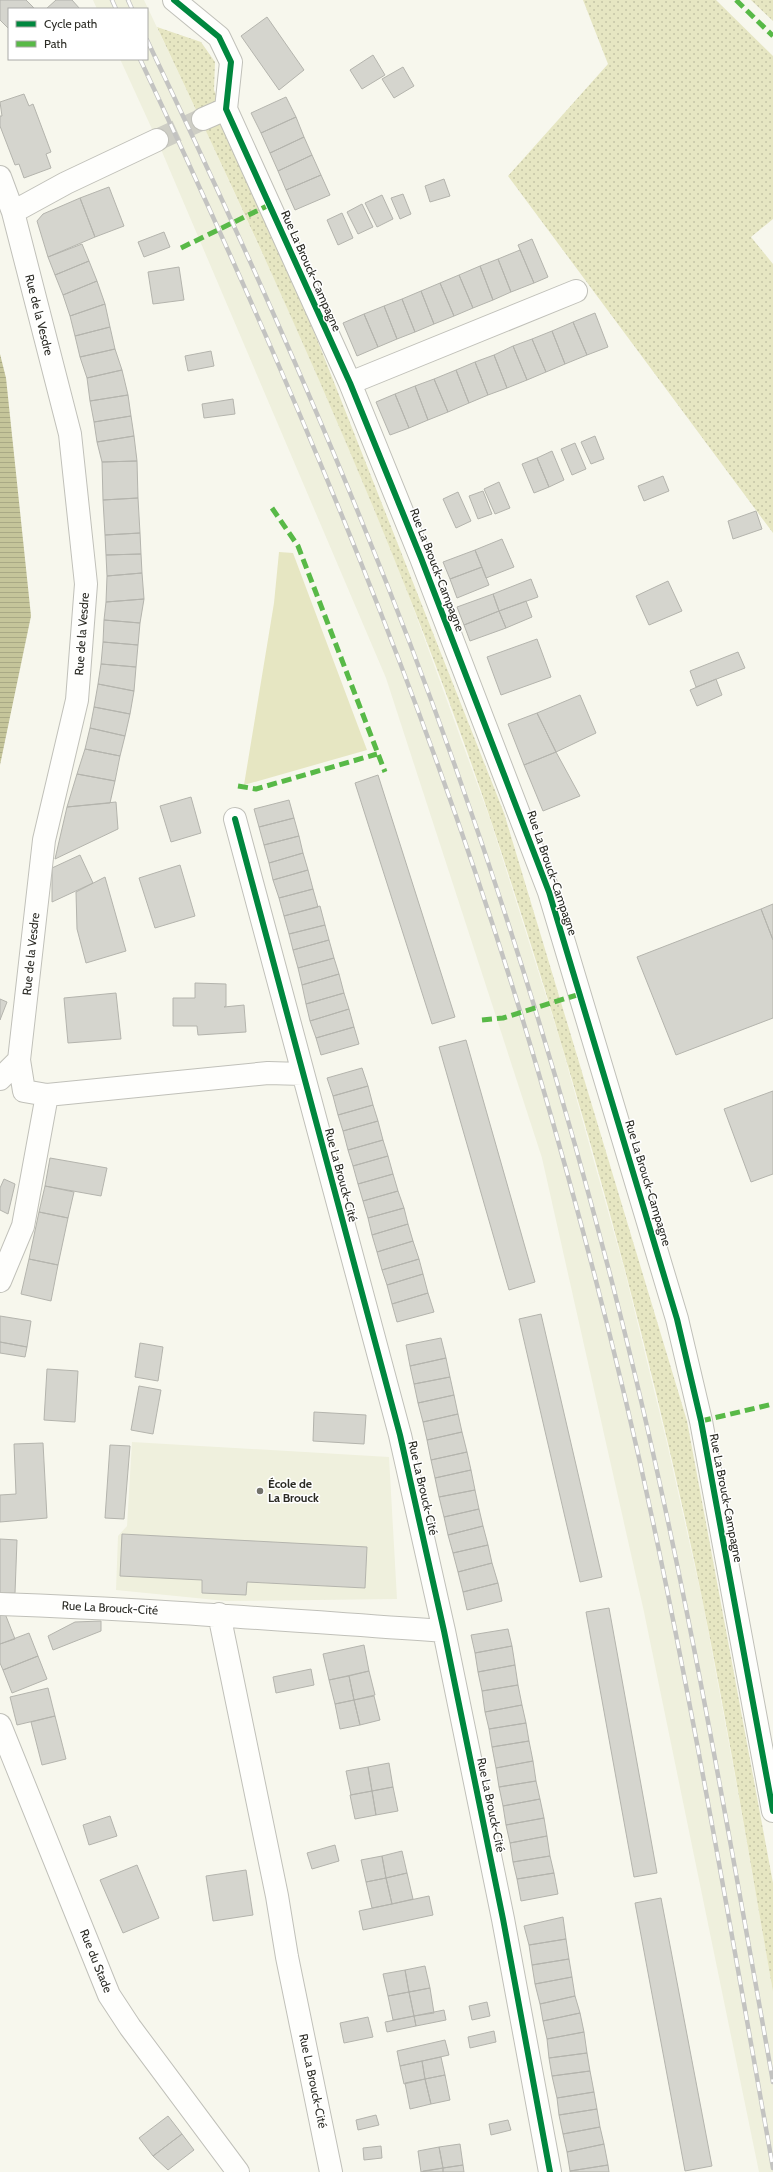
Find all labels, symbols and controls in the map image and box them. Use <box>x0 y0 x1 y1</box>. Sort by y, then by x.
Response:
legend <box>8 8 148 60</box>
text: Cycle path <box>44 16 97 31</box>
text: Path <box>44 36 67 51</box>
street label: Rue La Brouck-Campagne <box>278 208 345 334</box>
street label: Rue de la Vesdre <box>22 273 57 357</box>
street label: Rue La Brouck-Campagne <box>407 506 468 634</box>
street label: Rue de la Vesdre <box>71 592 92 676</box>
street label: Rue La Brouck-Campagne <box>524 808 581 937</box>
street label: Rue de la Vesdre <box>19 912 42 996</box>
street label: Rue La Brouck-Campagne <box>622 1118 675 1248</box>
street label: Rue La Brouck-Cité <box>322 1126 361 1223</box>
street label: Rue La Brouck-Campagne <box>707 1432 746 1564</box>
street label: Rue La Brouck-Cité <box>405 1439 442 1537</box>
place label: École de La Brouck <box>268 1476 319 1505</box>
marker: École de La Brouck <box>255 1486 265 1496</box>
street label: Rue La Brouck-Cité <box>61 1597 159 1618</box>
street label: Rue La Brouck-Cité <box>474 1756 509 1854</box>
street label: Rue du Stade <box>77 1927 116 1995</box>
street label: Rue La Brouck-Cité <box>296 2032 331 2130</box>

